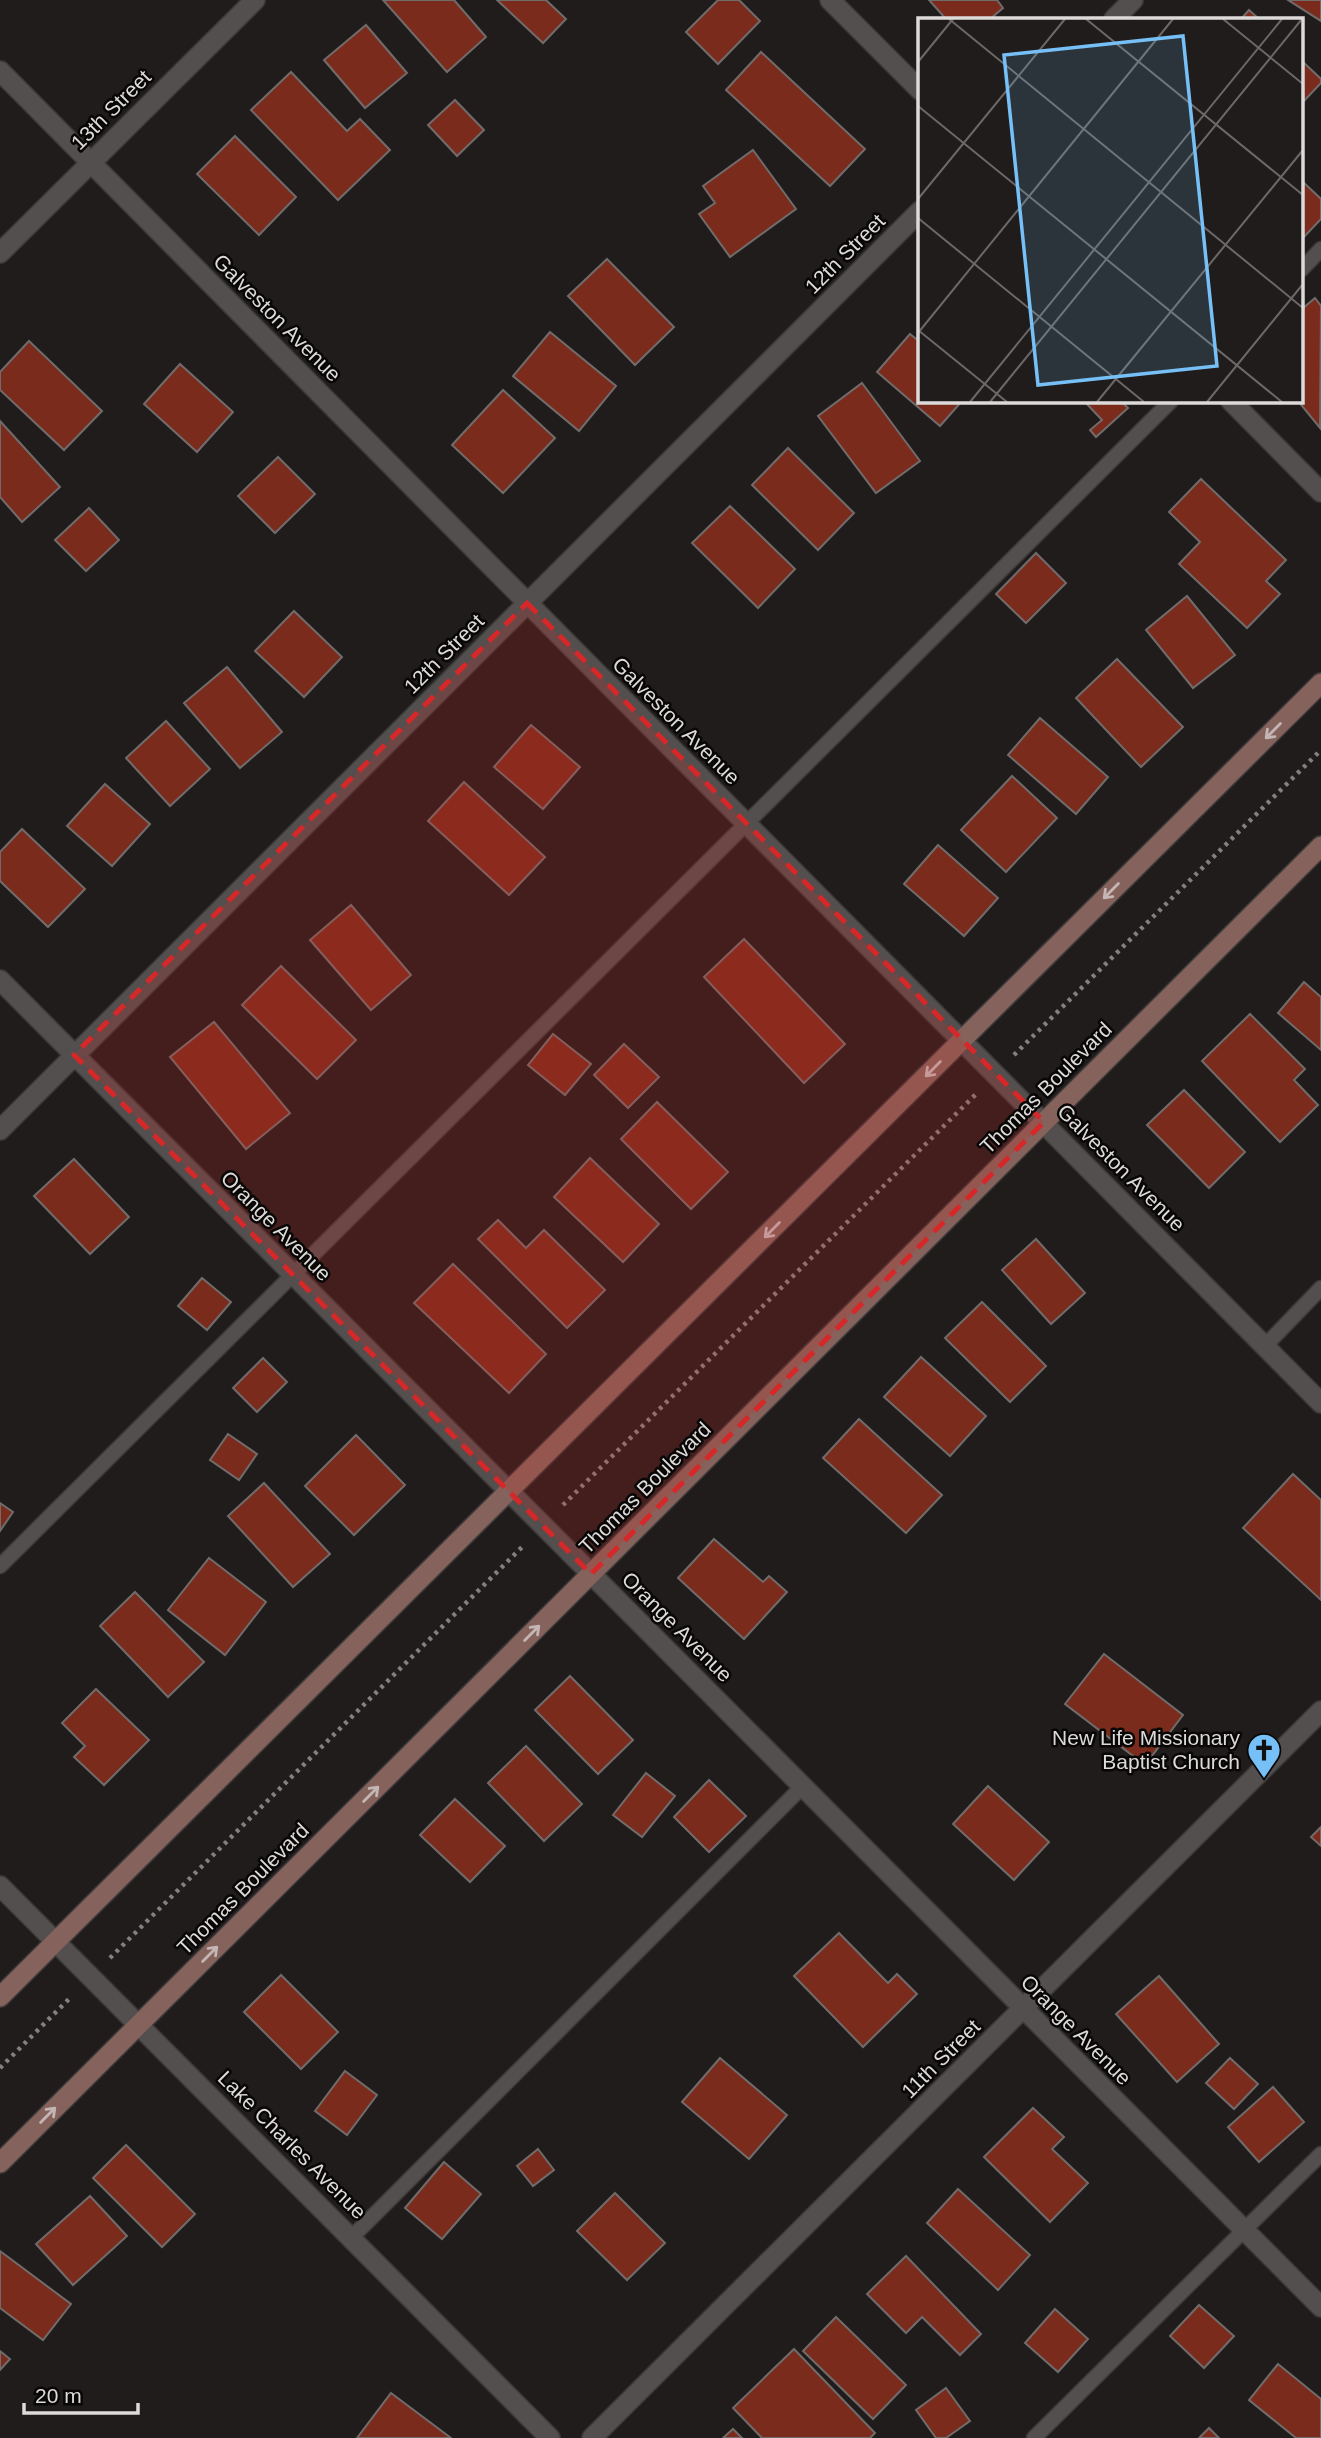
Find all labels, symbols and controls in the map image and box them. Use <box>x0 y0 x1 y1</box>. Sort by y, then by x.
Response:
inset map <box>918 18 1304 402</box>
street label: 13th Street <box>66 65 155 154</box>
street label: 12th Street <box>800 209 889 298</box>
street label: Galveston Avenue <box>209 249 346 386</box>
street label: 12th Street <box>399 609 488 698</box>
street label: Galveston Avenue <box>608 652 745 789</box>
one-way arrow <box>1264 722 1281 739</box>
one-way arrow <box>1103 883 1120 900</box>
street label: Thomas Boulevard <box>975 1017 1116 1158</box>
one-way arrow <box>925 1061 942 1078</box>
street label: Galveston Avenue <box>1053 1099 1190 1236</box>
street label: Orange Avenue <box>217 1166 336 1285</box>
one-way arrow <box>763 1221 780 1238</box>
street label: Thomas Boulevard <box>574 1417 715 1558</box>
street label: Orange Avenue <box>618 1567 737 1686</box>
one-way arrow <box>523 1625 540 1642</box>
place label: New Life Missionary Baptist Church <box>1052 1726 1240 1773</box>
church icon: New Life Missionary Baptist Church <box>1245 1731 1283 1780</box>
one-way arrow <box>362 1785 379 1802</box>
street label: Thomas Boulevard <box>172 1818 313 1959</box>
one-way arrow <box>201 1946 218 1963</box>
street label: Orange Avenue <box>1017 1970 1136 2089</box>
street label: 11th Street <box>897 2015 985 2103</box>
street label: Lake Charles Avenue <box>214 2066 371 2223</box>
one-way arrow <box>40 2106 57 2123</box>
scale bar <box>24 2372 138 2416</box>
text: 20 m <box>35 2384 82 2407</box>

